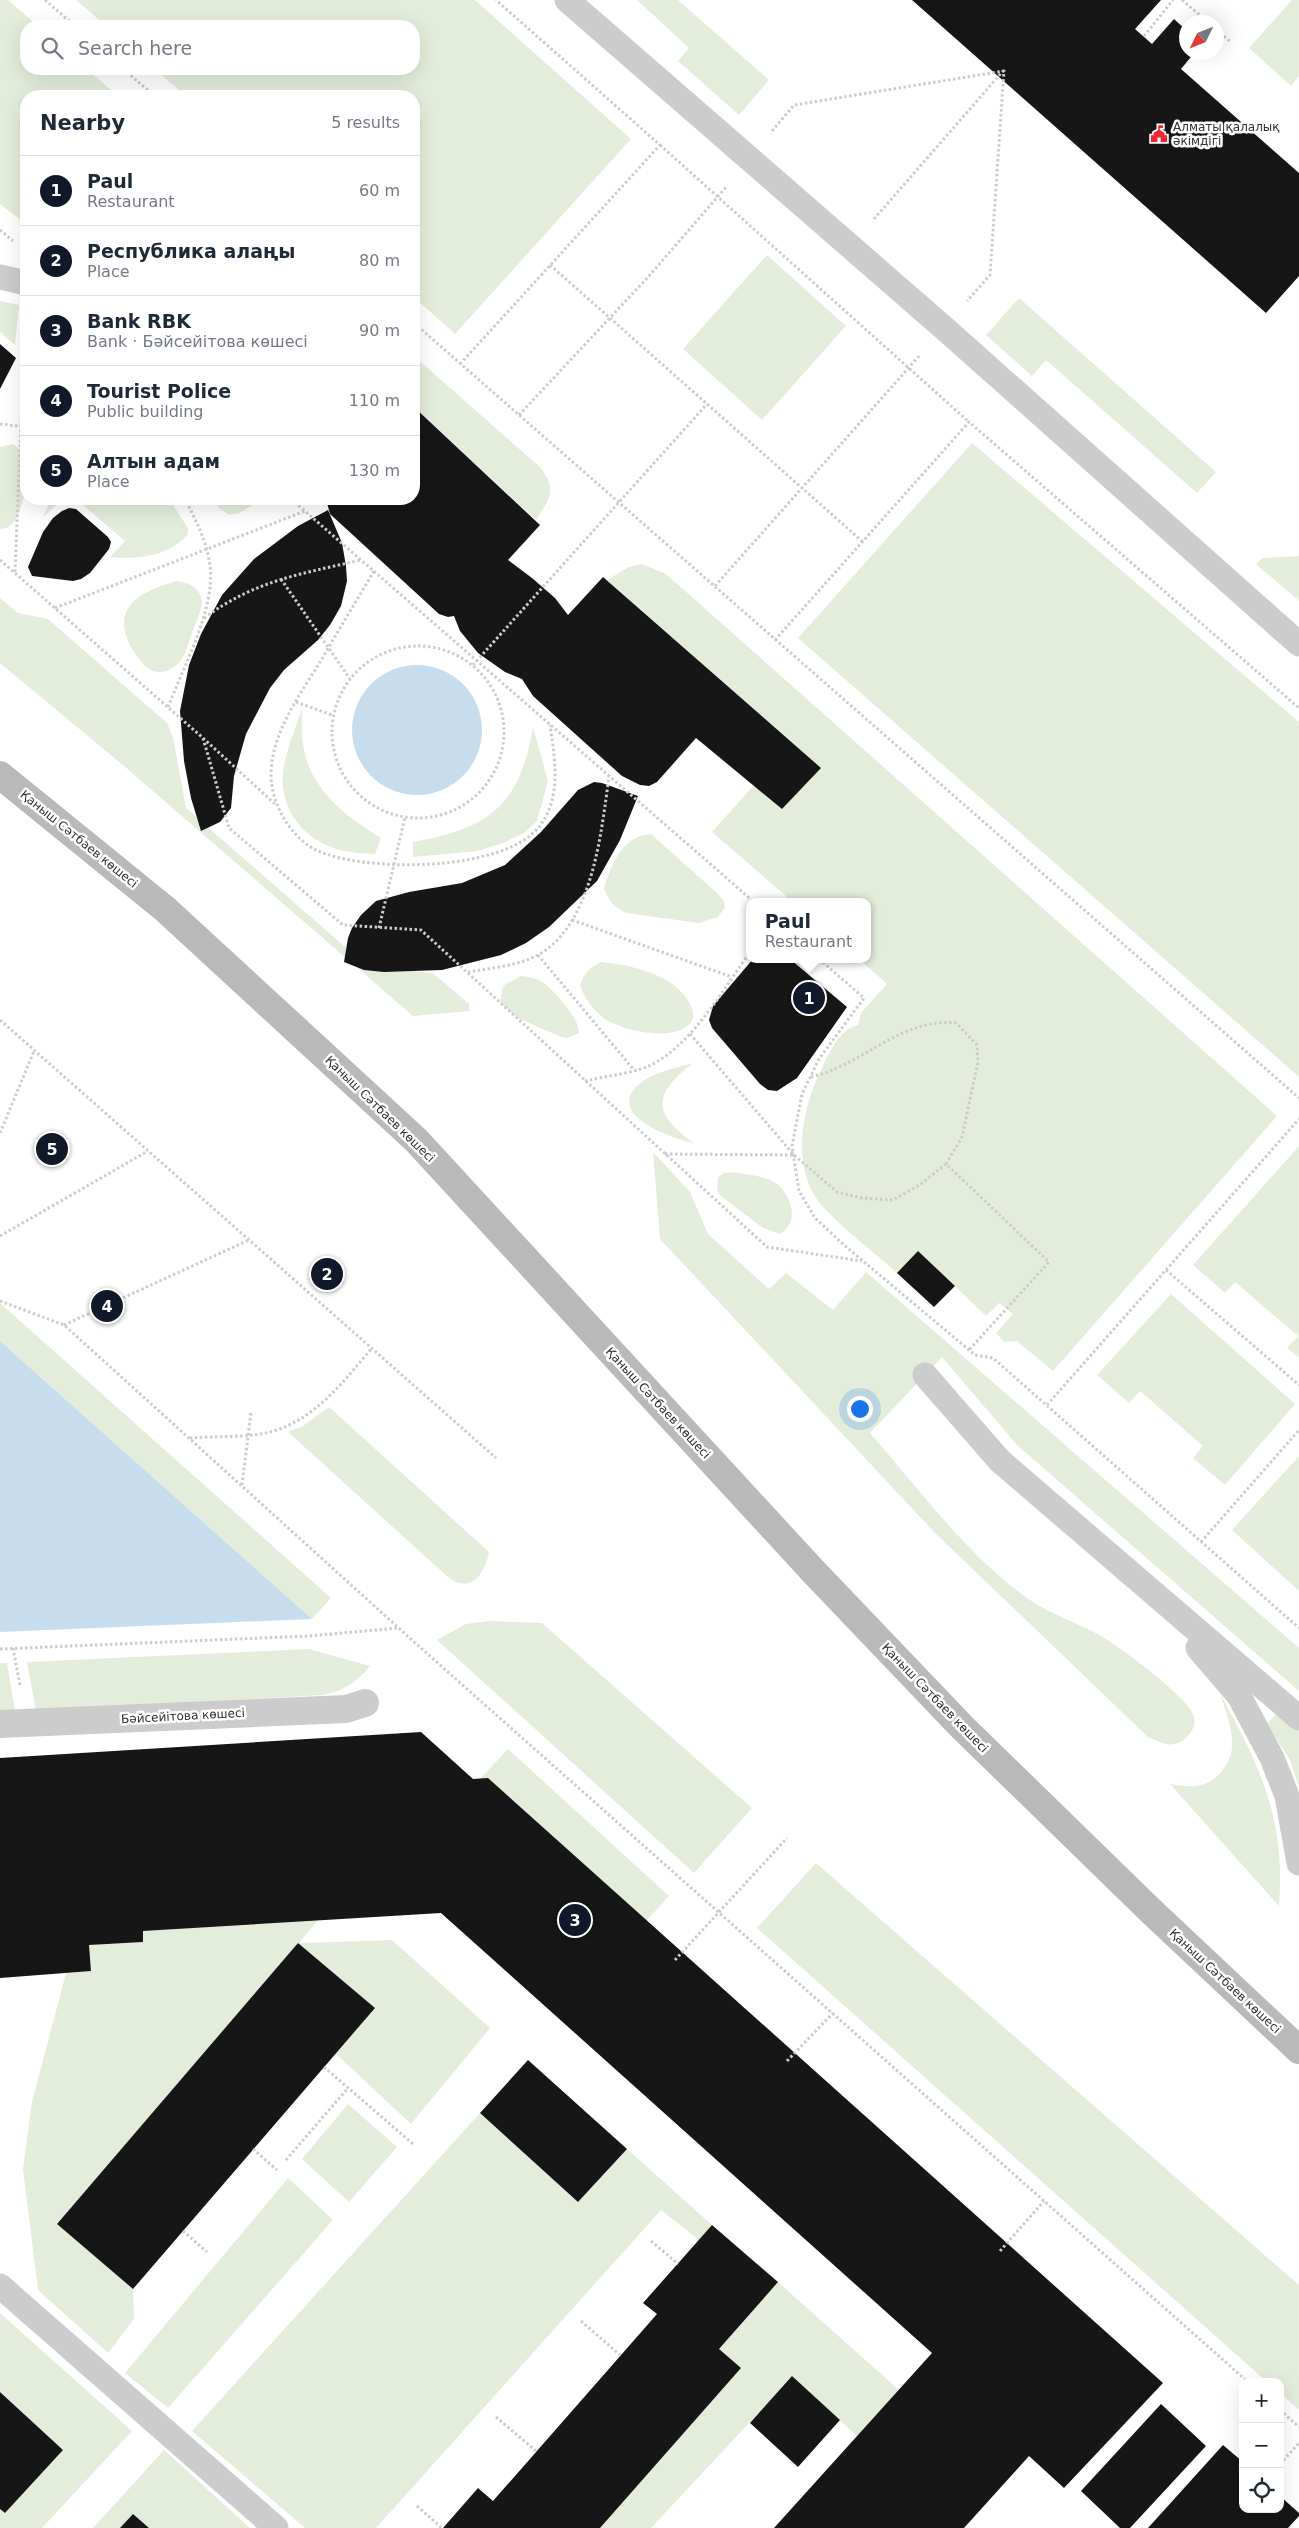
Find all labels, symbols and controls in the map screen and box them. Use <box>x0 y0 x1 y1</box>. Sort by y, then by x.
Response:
north arrow <box>1179 15 1224 60</box>
search box <box>20 20 420 75</box>
icon: search <box>38 34 66 62</box>
text: Search here <box>78 37 192 59</box>
text: Nearby <box>40 111 125 135</box>
text: 5 results <box>331 113 400 132</box>
place label: Алматы қалалық әкімдігі <box>1173 120 1280 148</box>
public building icon: Алматы қалалық әкімдігі <box>1149 124 1169 144</box>
text: Paul <box>87 170 133 192</box>
text: 1 <box>50 181 62 200</box>
text: 60 m <box>359 181 400 200</box>
text: Restaurant <box>87 192 175 211</box>
text: Республика алаңы <box>87 240 296 262</box>
text: 2 <box>50 251 62 270</box>
text: 80 m <box>359 251 400 270</box>
text: Place <box>87 262 130 281</box>
text: Bank RBK <box>87 310 191 332</box>
text: 3 <box>50 321 62 340</box>
text: 90 m <box>359 321 400 340</box>
text: Bank · Бәйсейітова көшесі <box>87 332 308 351</box>
text: Tourist Police <box>87 380 231 402</box>
text: 4 <box>50 391 62 410</box>
text: 110 m <box>349 391 400 410</box>
text: Public building <box>87 402 204 421</box>
text: Алтын адам <box>87 450 220 472</box>
text: 5 <box>50 461 62 480</box>
text: 130 m <box>349 461 400 480</box>
text: Place <box>87 472 130 491</box>
street label: Қаныш Сәтбаев көшесі <box>18 787 140 891</box>
popup <box>746 898 871 963</box>
text: Paul <box>765 910 811 932</box>
text: Restaurant <box>765 932 852 951</box>
pin: 1 <box>793 979 825 1017</box>
street label: Қаныш Сәтбаев көшесі <box>322 1053 438 1165</box>
pin: 5 <box>36 1130 68 1168</box>
pin: 2 <box>311 1255 343 1293</box>
pin: 4 <box>91 1287 123 1325</box>
street label: Қаныш Сәтбаев көшесі <box>603 1345 713 1461</box>
your location <box>847 1396 873 1422</box>
street label: Қаныш Сәтбаев көшесі <box>879 1640 991 1756</box>
street label: Бәйсейітова көшесі <box>121 1706 245 1726</box>
pin: 3 <box>559 1901 591 1939</box>
street label: Қаныш Сәтбаев көшесі <box>1167 1926 1283 2036</box>
map controls <box>1239 2378 1284 2513</box>
button: + <box>1239 2378 1284 2423</box>
button: − <box>1239 2423 1284 2468</box>
button: locate <box>1239 2468 1284 2513</box>

